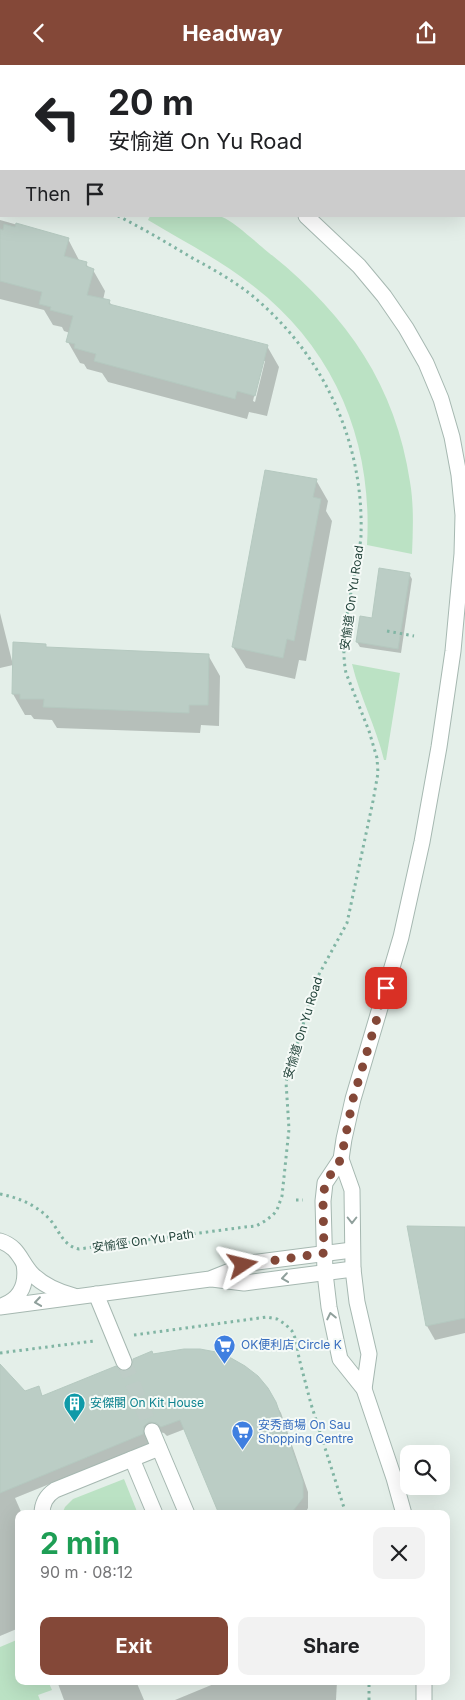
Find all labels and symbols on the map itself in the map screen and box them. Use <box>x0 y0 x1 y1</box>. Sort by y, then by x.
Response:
street label: 安愉道 On Yu Road <box>337 544 366 652</box>
pin <box>365 967 407 1009</box>
street label: 安愉道 On Yu Road <box>280 975 325 1081</box>
one-way arrow <box>347 1216 357 1224</box>
street label: 安愉徑 On Yu Path <box>91 1226 195 1255</box>
position arrow <box>216 1238 268 1290</box>
one-way arrow <box>280 1272 288 1283</box>
one-way arrow <box>34 1296 42 1307</box>
one-way arrow <box>326 1311 336 1320</box>
supermarket icon: OK便利店 Circle K <box>213 1333 237 1364</box>
place label: OK便利店 Circle K <box>241 1337 342 1352</box>
building icon: 安傑閣 On Kit House <box>62 1391 86 1422</box>
place label: 安傑閣 On Kit House <box>90 1395 204 1410</box>
place label: 安秀商場 On Sau Shopping Centre <box>258 1417 354 1446</box>
supermarket icon: 安秀商場 On Sau Shopping Centre <box>230 1420 254 1451</box>

